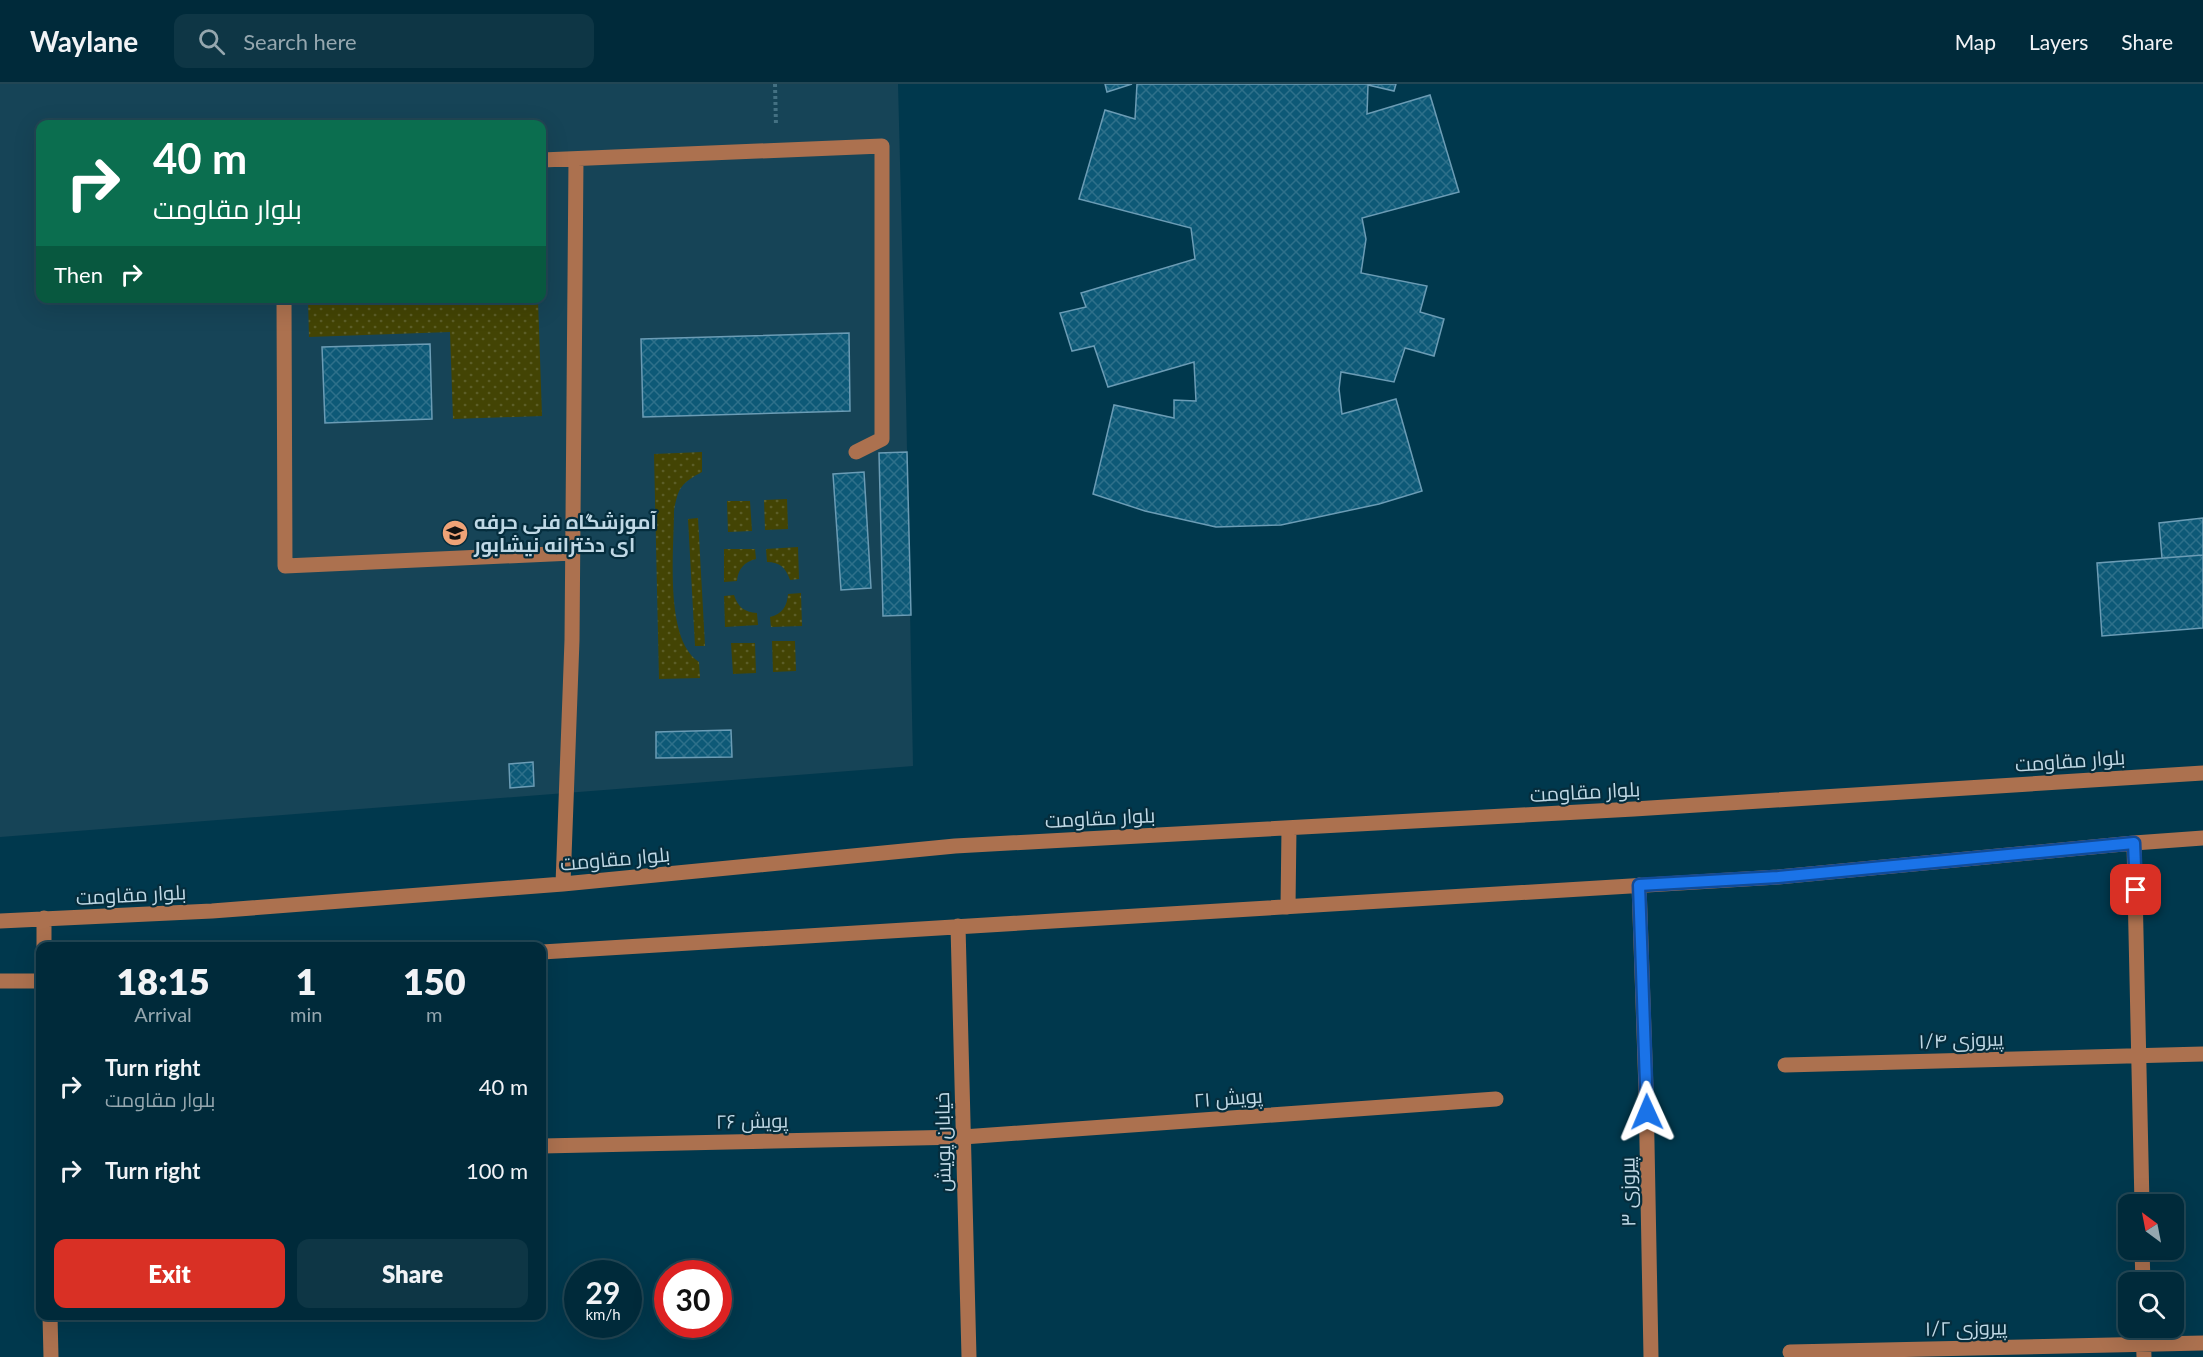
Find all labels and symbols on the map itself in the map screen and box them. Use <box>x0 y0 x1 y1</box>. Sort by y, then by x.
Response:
place label: آموزشگاه فنی حرفه ای دخترانه نیشابور <box>473 509 657 557</box>
school or university icon: آموزشگاه فنی حرفه ای دخترانه نیشابور <box>440 518 470 548</box>
street label: بلوار مقاومت <box>2014 744 2126 777</box>
street label: بلوار مقاومت <box>1529 776 1641 807</box>
street label: بلوار مقاومت <box>1044 802 1156 833</box>
street label: بلوار مقاومت <box>559 841 671 876</box>
pin <box>2110 864 2161 915</box>
street label: بلوار مقاومت <box>75 879 187 910</box>
street label: پیروزی ۱/۴ <box>1918 1026 2005 1054</box>
position arrow <box>1615 1080 1679 1144</box>
street label: پویش ۲۱ <box>1193 1083 1264 1113</box>
street label: خیابان پویش <box>929 1092 957 1192</box>
street label: پویش ۲۶ <box>716 1107 789 1135</box>
street label: پیروزی ۳ <box>1614 1156 1642 1227</box>
north arrow <box>2118 1194 2184 1260</box>
speed limit sign: 30 <box>654 1260 732 1338</box>
street label: پیروزی ۱/۲ <box>1925 1314 2008 1342</box>

